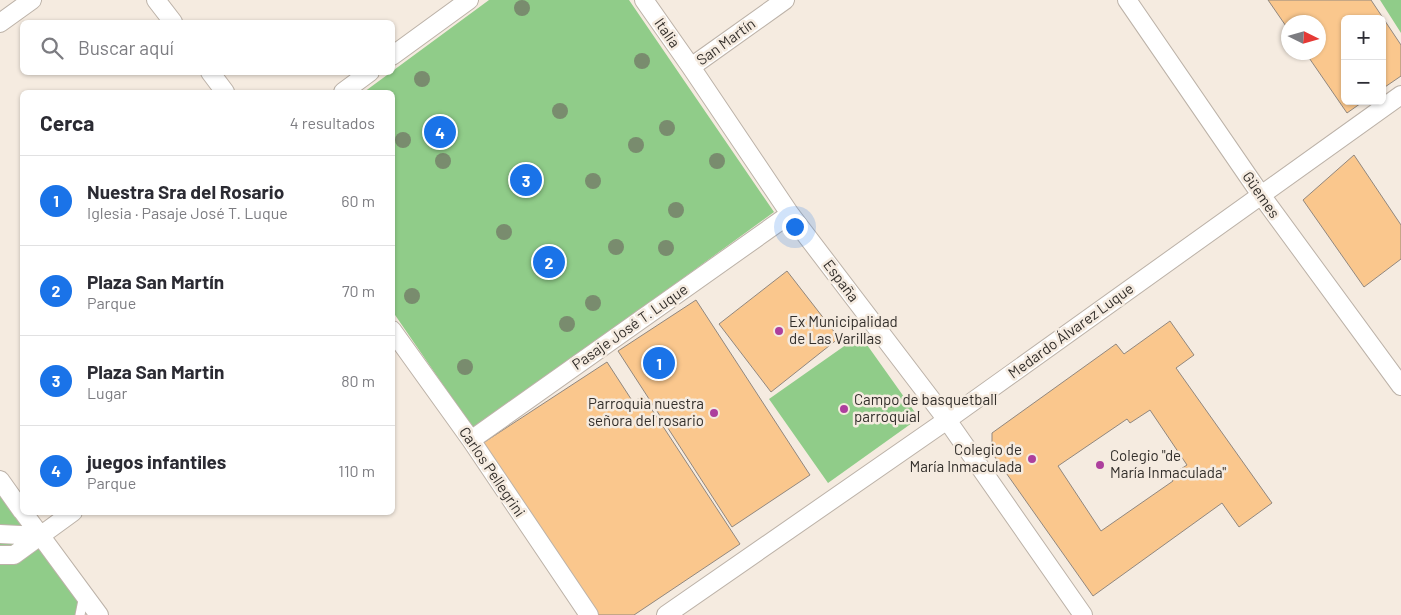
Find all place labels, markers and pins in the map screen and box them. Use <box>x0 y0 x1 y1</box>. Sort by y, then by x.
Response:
pin: 4 <box>424 113 456 151</box>
pin: 3 <box>510 161 542 199</box>
pin: 2 <box>533 243 565 281</box>
place label: Ex Municipalidad de Las Varillas <box>789 312 898 347</box>
marker: Ex Municipalidad de Las Varillas <box>773 325 785 337</box>
pin: 1 <box>643 344 675 382</box>
place label: Campo de basquetball parroquial <box>854 390 997 425</box>
place label: Parroquia nuestra señora del rosario <box>588 394 704 429</box>
marker: Campo de basquetball parroquial <box>838 403 850 415</box>
marker: Parroquia nuestra señora del rosario <box>708 407 720 419</box>
place label: Colegio de María Inmaculada <box>909 440 1022 475</box>
place label: Colegio "de María Inmaculada" <box>1110 446 1226 481</box>
marker: Colegio de María Inmaculada <box>1026 453 1038 465</box>
marker: Colegio "de María Inmaculada" <box>1094 459 1106 471</box>

